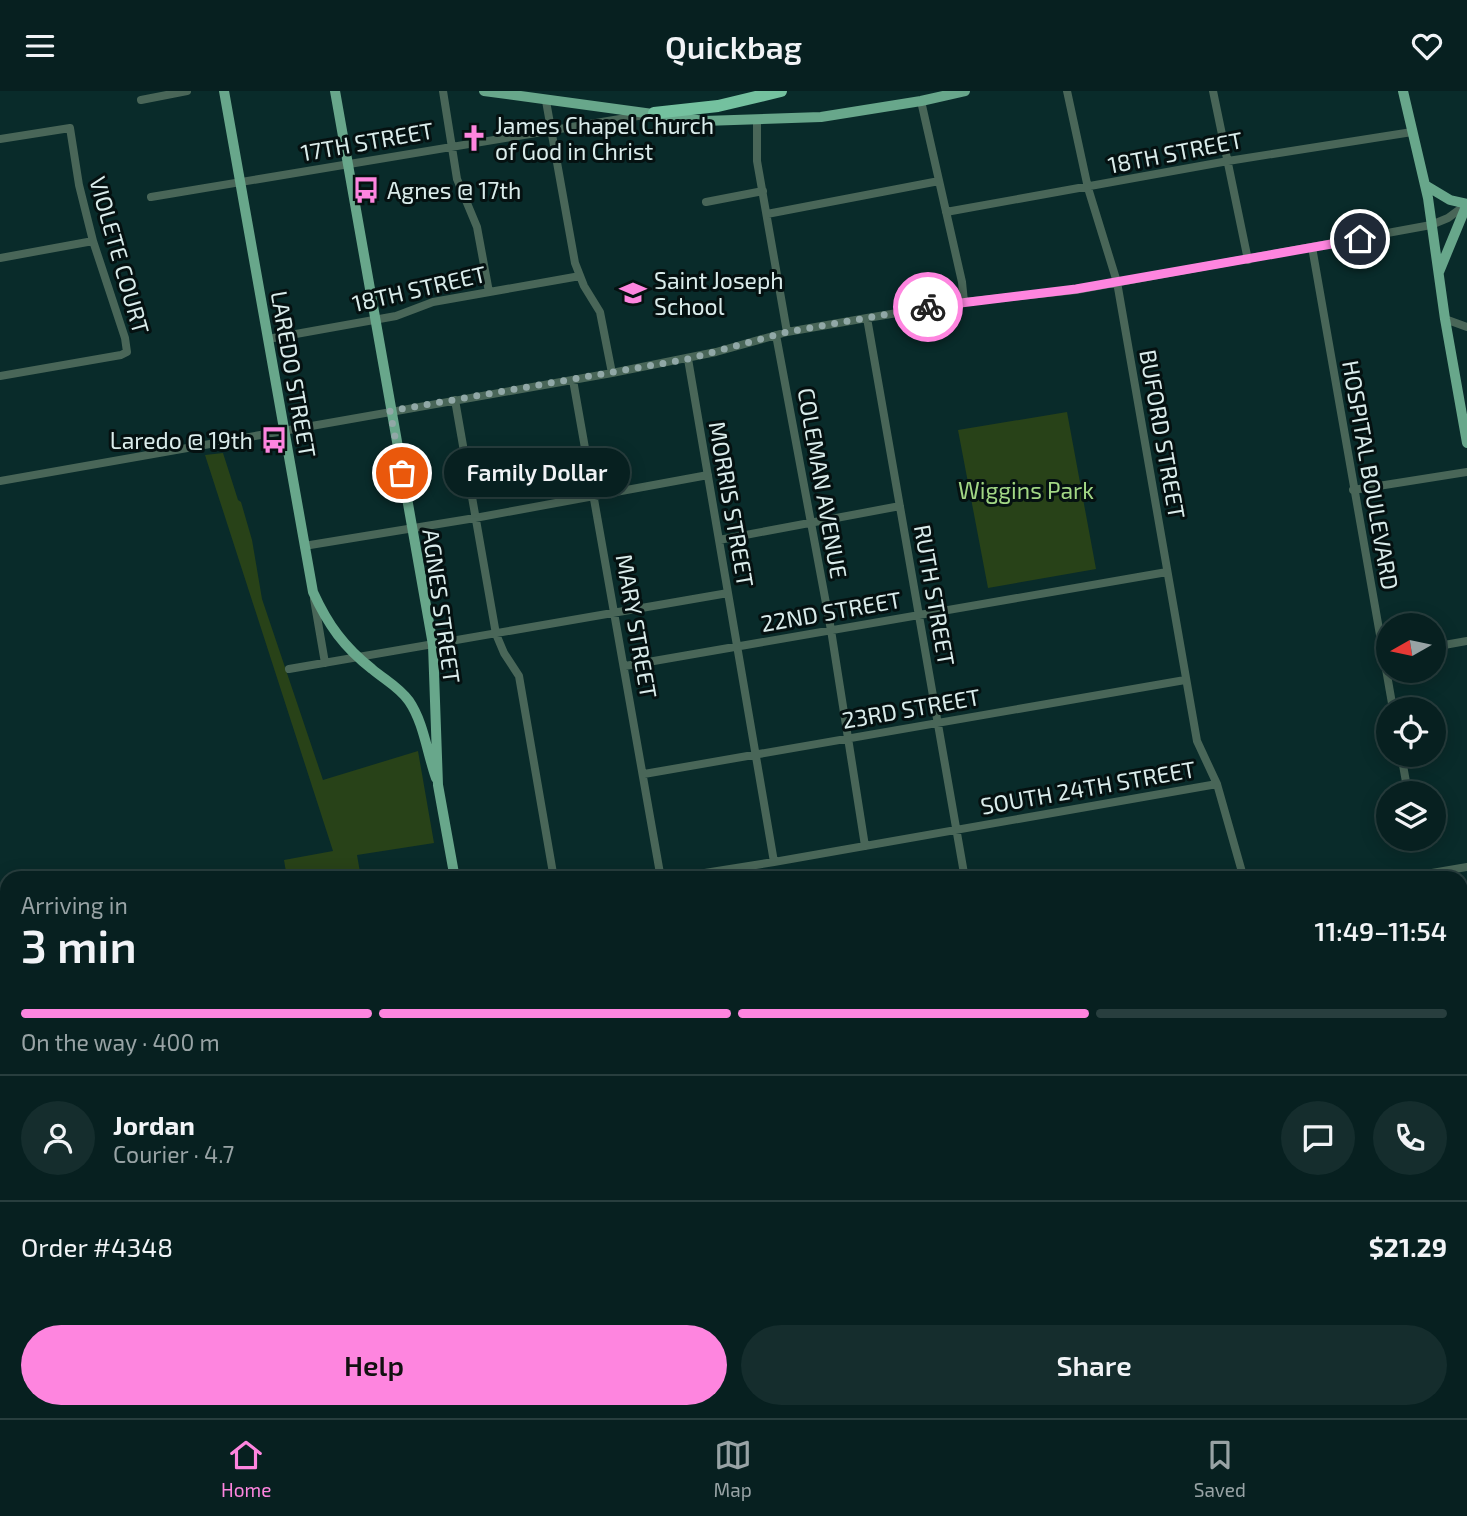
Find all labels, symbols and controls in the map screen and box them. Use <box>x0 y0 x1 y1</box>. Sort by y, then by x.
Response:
icon: menu <box>21 27 59 65</box>
text: Quickbag <box>665 27 802 65</box>
icon: heart <box>1408 27 1446 65</box>
place label: James Chapel Church of God in Christ <box>495 111 714 165</box>
street label: 17TH STREET <box>298 116 436 166</box>
church icon: James Chapel Church of God in Christ <box>459 123 489 153</box>
street label: 18TH STREET <box>1105 125 1245 179</box>
street label: VIOLETE COURT <box>84 173 156 337</box>
bus stop icon: Agnes @ 17th <box>351 175 381 205</box>
place label: Agnes @ 17th <box>387 176 521 204</box>
pin <box>1330 209 1390 269</box>
icon: home <box>1341 220 1379 258</box>
street label: 18TH STREET <box>349 259 489 317</box>
place label: Saint Joseph School <box>654 266 784 320</box>
courier <box>893 272 963 342</box>
school or university icon: Saint Joseph School <box>618 278 648 308</box>
icon: bike <box>909 288 947 326</box>
street label: LAREDO STREET <box>266 289 322 459</box>
street label: BUFORD STREET <box>1134 347 1192 521</box>
street label: HOSPITAL BOULEVARD <box>1337 358 1405 592</box>
street label: COLEMAN AVENUE <box>792 386 854 580</box>
street label: MORRIS STREET <box>704 419 760 589</box>
bus stop icon: Laredo @ 19th <box>259 425 289 455</box>
place label: Laredo @ 19th <box>110 426 253 454</box>
pin <box>372 443 432 503</box>
callout: Family Dollar <box>444 449 630 497</box>
icon: bag <box>383 454 421 492</box>
text: Family Dollar <box>466 458 608 486</box>
park label: Wiggins Park <box>958 476 1094 504</box>
street label: RUTH STREET <box>909 522 961 668</box>
street label: AGNES STREET <box>417 527 467 685</box>
street label: MARY STREET <box>611 552 663 700</box>
street label: 22ND STREET <box>759 585 903 637</box>
north arrow <box>1376 613 1446 683</box>
map controls <box>1376 613 1446 851</box>
street label: 23RD STREET <box>840 682 982 734</box>
button: locate <box>1376 697 1446 767</box>
street label: SOUTH 24TH STREET <box>978 754 1198 820</box>
button: layers <box>1376 781 1446 851</box>
text: Arriving in <box>21 891 128 919</box>
text: 11:49–11:54 <box>1315 915 1447 946</box>
text: 3 min <box>21 917 137 972</box>
text: On the way · 400 m <box>21 1028 220 1056</box>
button: person <box>21 1101 95 1175</box>
button: chat <box>1281 1101 1355 1175</box>
button: phone <box>1373 1101 1447 1175</box>
text: Jordan <box>113 1109 195 1140</box>
text: Courier · 4.7 <box>113 1140 234 1168</box>
text: Order #4348 <box>21 1231 173 1262</box>
text: $21.29 <box>1369 1231 1447 1262</box>
button: Help <box>21 1325 727 1405</box>
button: Share <box>741 1325 1447 1405</box>
tab: Home <box>221 1436 271 1501</box>
tab: Map <box>714 1436 752 1501</box>
tab: Saved <box>1194 1436 1246 1501</box>

